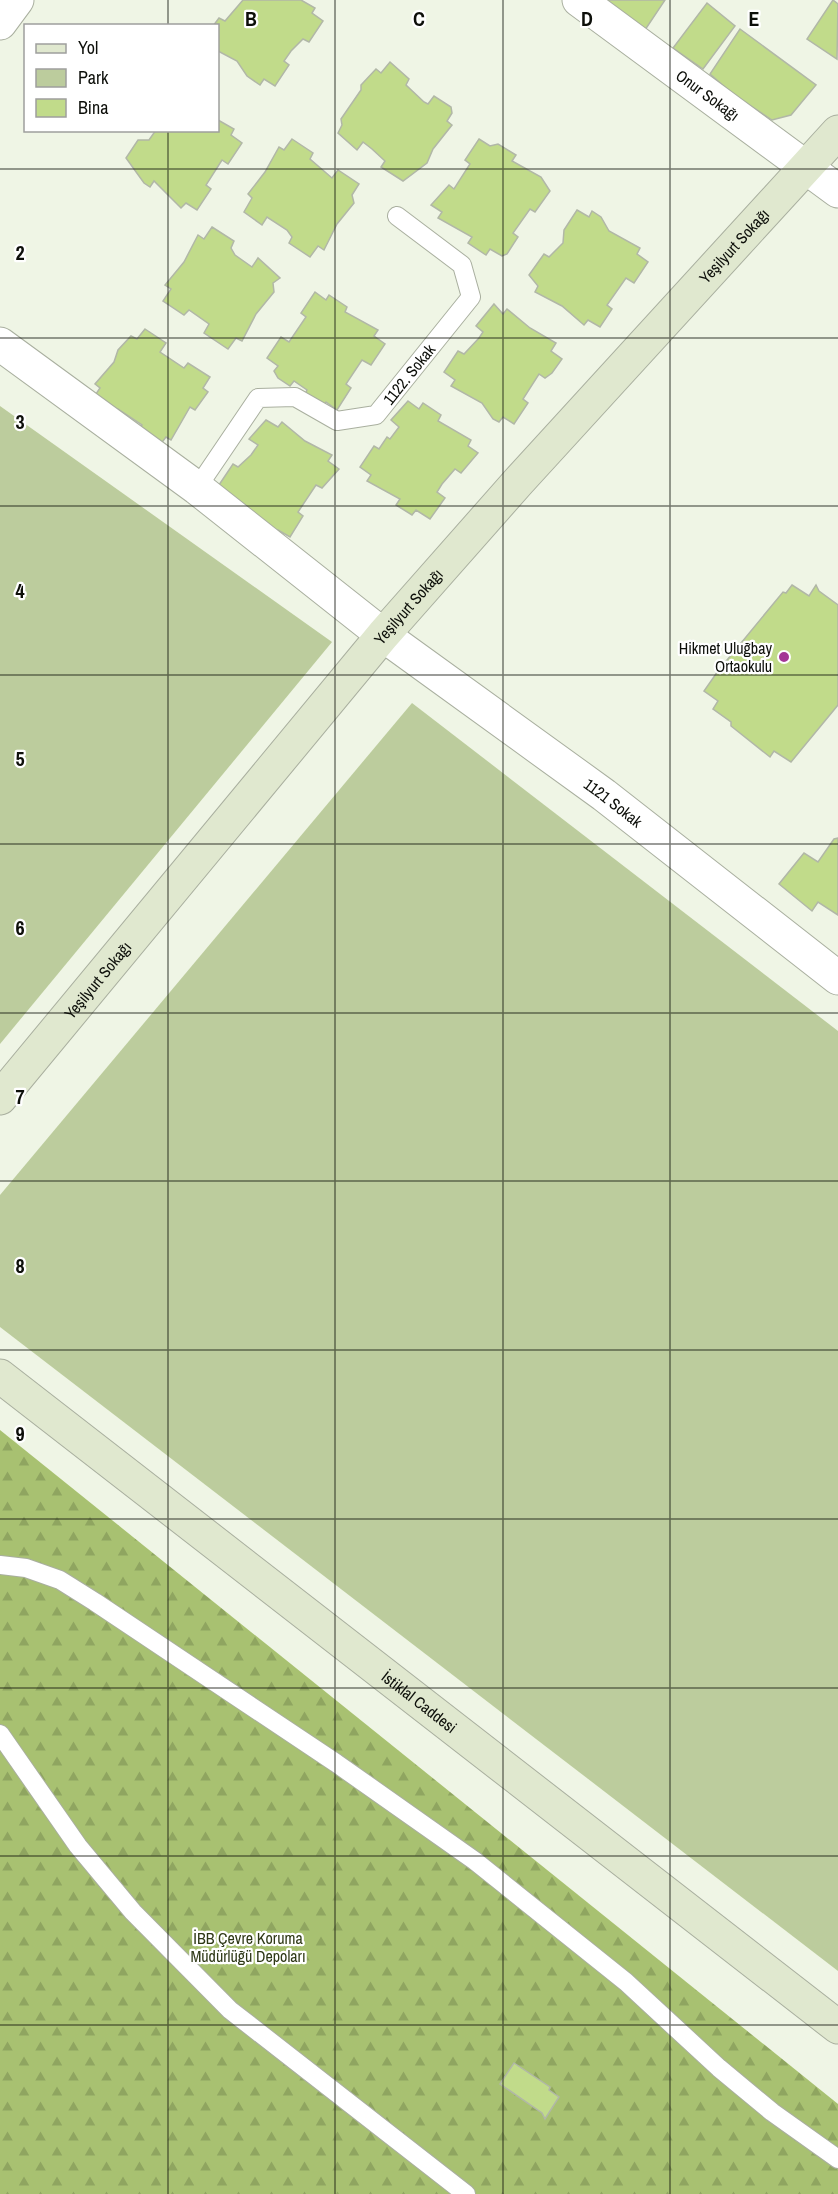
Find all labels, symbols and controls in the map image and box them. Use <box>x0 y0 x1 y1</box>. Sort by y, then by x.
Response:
text: B <box>245 5 257 32</box>
text: C <box>413 5 425 32</box>
text: D <box>581 5 593 32</box>
text: E <box>749 5 760 32</box>
legend <box>24 24 219 132</box>
text: Yol <box>78 35 98 60</box>
street label: Onur Sokağı <box>672 64 744 126</box>
text: Park <box>78 65 109 90</box>
text: Bina <box>78 95 108 120</box>
street label: Yeşilyurt Sokağı <box>694 203 774 288</box>
text: 2 <box>15 239 25 266</box>
street label: 1122. Sokak <box>378 339 440 409</box>
text: 3 <box>15 408 25 435</box>
street label: Yeşilyurt Sokağı <box>369 564 448 649</box>
text: 4 <box>15 577 25 604</box>
place label: Hikmet Uluğbay Ortaokulu <box>679 637 772 677</box>
marker: Hikmet Uluğbay Ortaokulu <box>777 650 791 664</box>
text: 5 <box>15 745 25 772</box>
street label: 1121 Sokak <box>580 773 648 832</box>
text: 6 <box>15 914 25 941</box>
street label: Yeşilyurt Sokağı <box>59 937 136 1024</box>
text: 7 <box>15 1083 25 1110</box>
text: 8 <box>15 1252 25 1279</box>
text: 9 <box>15 1420 25 1447</box>
street label: İstiklal Caddesi <box>377 1666 462 1738</box>
park label: İBB Çevre Koruma Müdürlüğü Depoları <box>190 1927 306 1967</box>

